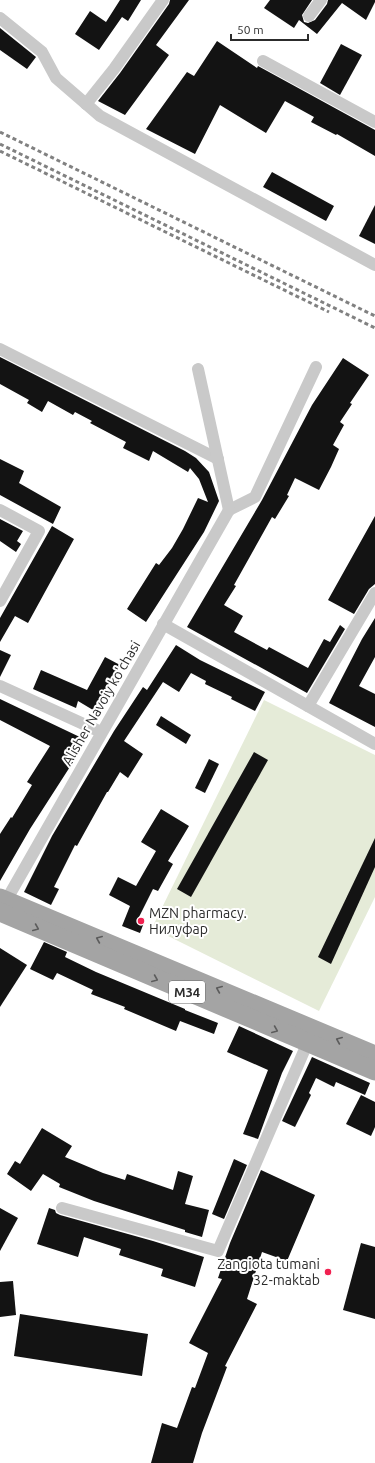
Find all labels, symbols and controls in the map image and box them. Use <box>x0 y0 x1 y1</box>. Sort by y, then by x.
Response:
scale bar <box>231 16 308 42</box>
text: 50 m <box>237 23 264 36</box>
street label: Alisher Navoiy ko'chasi <box>59 638 143 768</box>
place label: MZN pharmacy. Нилуфар <box>149 905 247 937</box>
marker: MZN pharmacy. Нилуфар <box>136 916 146 926</box>
one-way arrow <box>32 923 39 931</box>
one-way arrow <box>96 936 103 944</box>
one-way arrow <box>152 974 159 982</box>
road number: M34 <box>169 981 205 1003</box>
one-way arrow <box>216 986 223 994</box>
one-way arrow <box>271 1025 278 1033</box>
one-way arrow <box>336 1036 343 1044</box>
place label: Zangiota tumani 32-maktab <box>217 1256 320 1288</box>
marker: Zangiota tumani 32-maktab <box>323 1267 333 1277</box>

